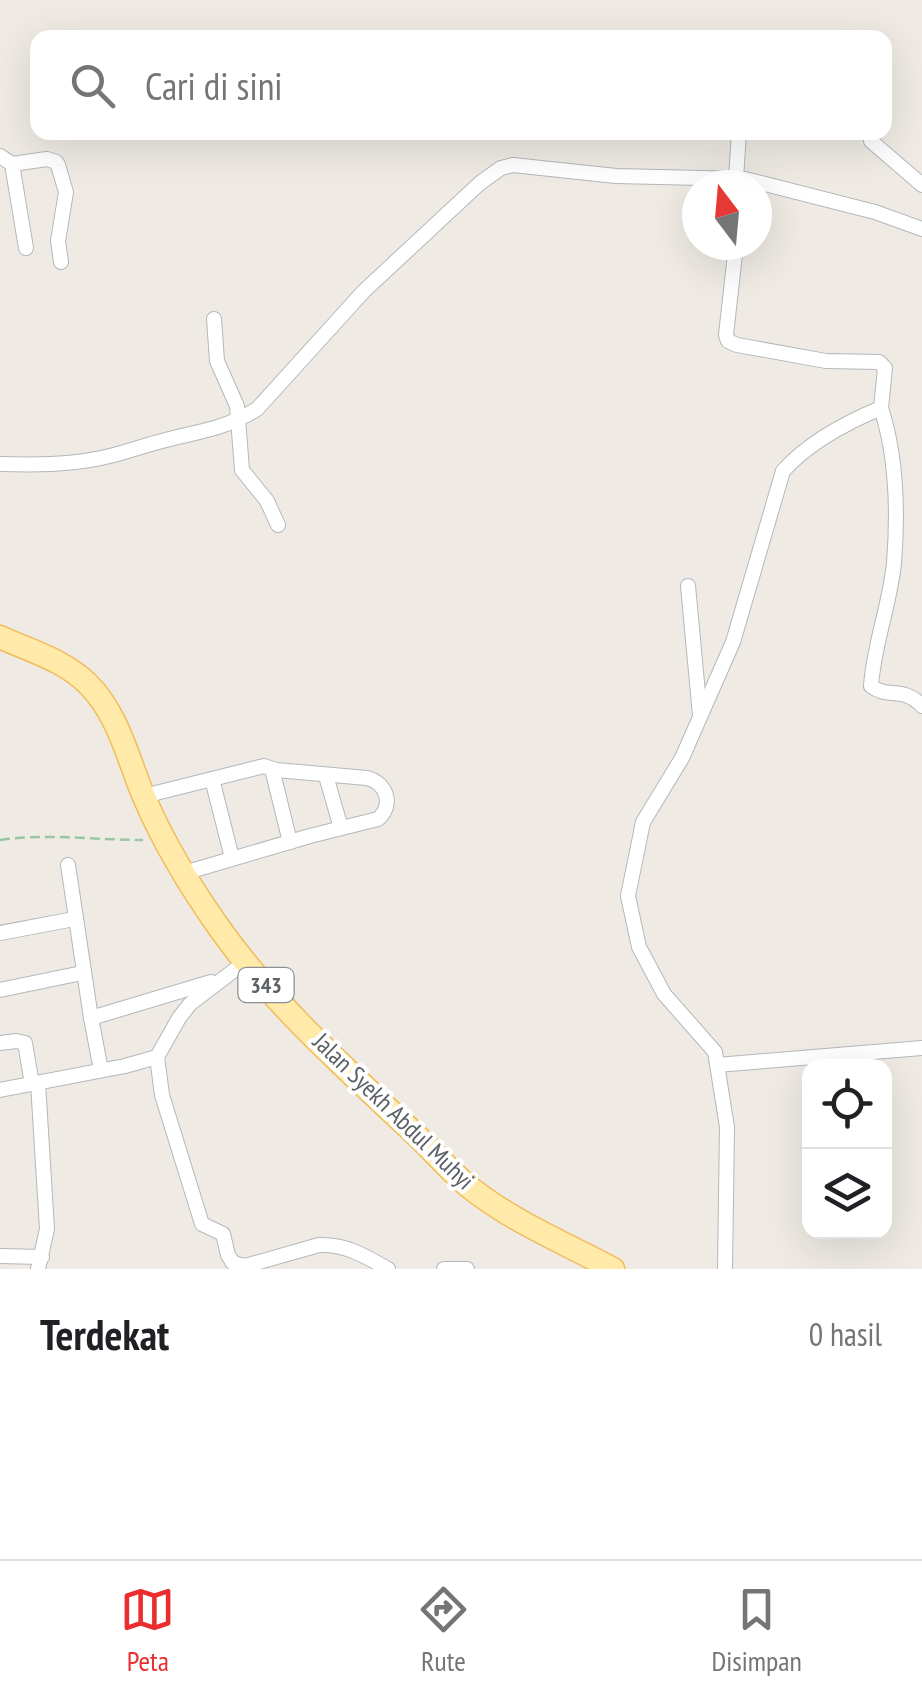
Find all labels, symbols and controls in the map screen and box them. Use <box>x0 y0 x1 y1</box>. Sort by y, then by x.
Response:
search box <box>30 30 892 140</box>
icon: search <box>65 58 120 113</box>
text: Cari di sini <box>145 61 283 110</box>
north arrow <box>682 170 772 260</box>
road number: 343 <box>238 968 294 1002</box>
street label: Jalan Syekh Abdul Muhyi <box>306 1025 481 1196</box>
map controls <box>802 1059 892 1239</box>
button: locate <box>802 1059 892 1149</box>
button: layers <box>802 1149 892 1239</box>
text: Terdekat <box>40 1307 169 1362</box>
text: 0 hasil <box>809 1313 882 1355</box>
tab: Peta <box>120 1582 175 1679</box>
tab: Rute <box>416 1582 471 1679</box>
tab: Disimpan <box>711 1582 802 1679</box>

